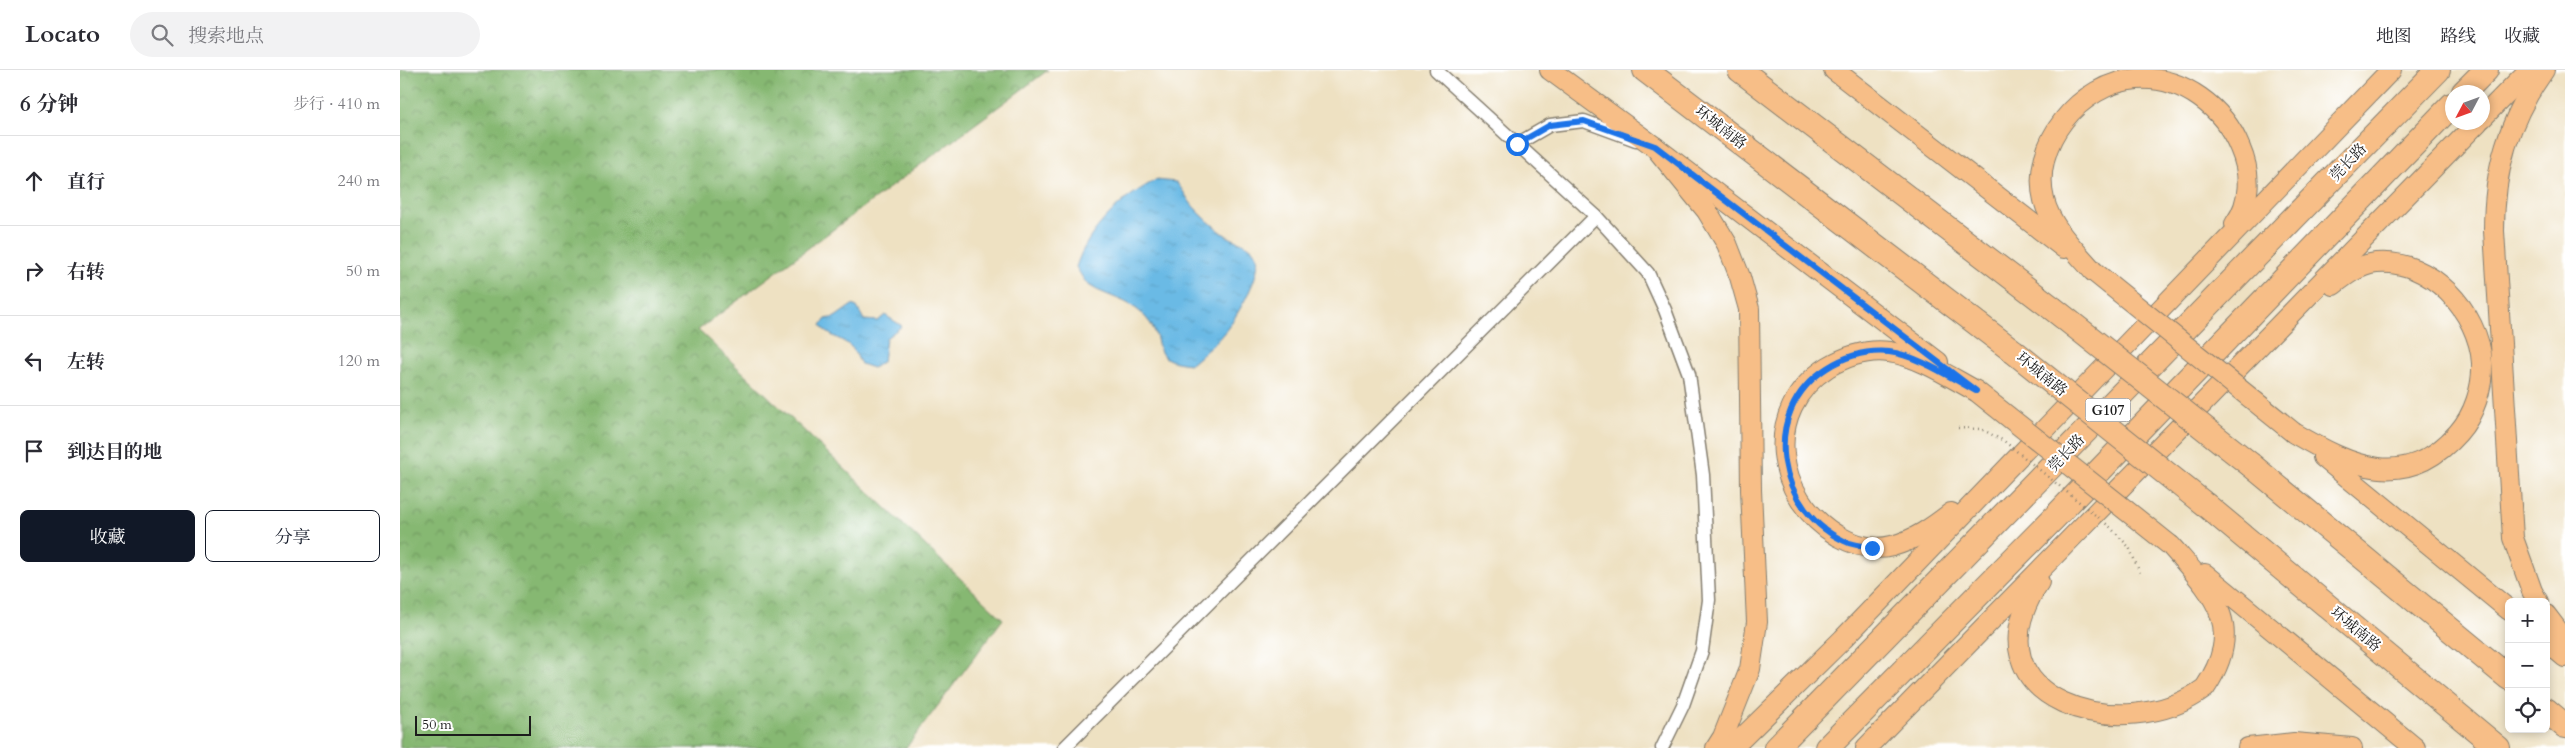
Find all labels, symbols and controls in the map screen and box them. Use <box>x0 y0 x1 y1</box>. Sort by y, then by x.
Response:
search box <box>130 12 480 57</box>
text: Locato <box>25 18 100 51</box>
icon: search <box>148 21 176 49</box>
text: 搜索地点 <box>188 23 264 49</box>
text: 地图 <box>2376 24 2412 49</box>
text: 路线 <box>2440 24 2476 49</box>
text: 收藏 <box>2504 24 2540 49</box>
north arrow <box>2445 85 2490 130</box>
text: 6 分钟 <box>20 90 78 119</box>
text: 步行 · 410 m <box>293 93 380 115</box>
street label: 环城南路 <box>1691 101 1751 153</box>
route start <box>1506 133 1529 156</box>
street label: 莞长路 <box>2325 139 2371 185</box>
icon: ahead <box>20 167 48 195</box>
text: 直行 <box>67 169 105 195</box>
text: 240 m <box>338 170 380 192</box>
icon: right <box>20 257 48 285</box>
text: 右转 <box>67 259 105 285</box>
text: 50 m <box>346 260 380 282</box>
icon: left <box>20 347 48 375</box>
street label: 环城南路 <box>2012 347 2072 401</box>
text: 左转 <box>67 349 105 375</box>
text: 120 m <box>338 350 380 372</box>
road number: G107 <box>2086 398 2130 422</box>
street label: 莞长路 <box>2043 430 2089 476</box>
icon: arrive <box>20 437 48 465</box>
text: 到达目的地 <box>67 439 162 465</box>
button: 收藏 <box>20 510 195 562</box>
button: 分享 <box>205 510 380 562</box>
route end <box>1861 537 1884 560</box>
map controls <box>2505 598 2550 733</box>
button: + <box>2505 598 2550 643</box>
street label: 环城南路 <box>2327 602 2385 656</box>
button: − <box>2505 643 2550 688</box>
button: locate <box>2505 688 2550 733</box>
scale bar <box>415 713 531 736</box>
text: 50 m <box>422 715 452 734</box>

